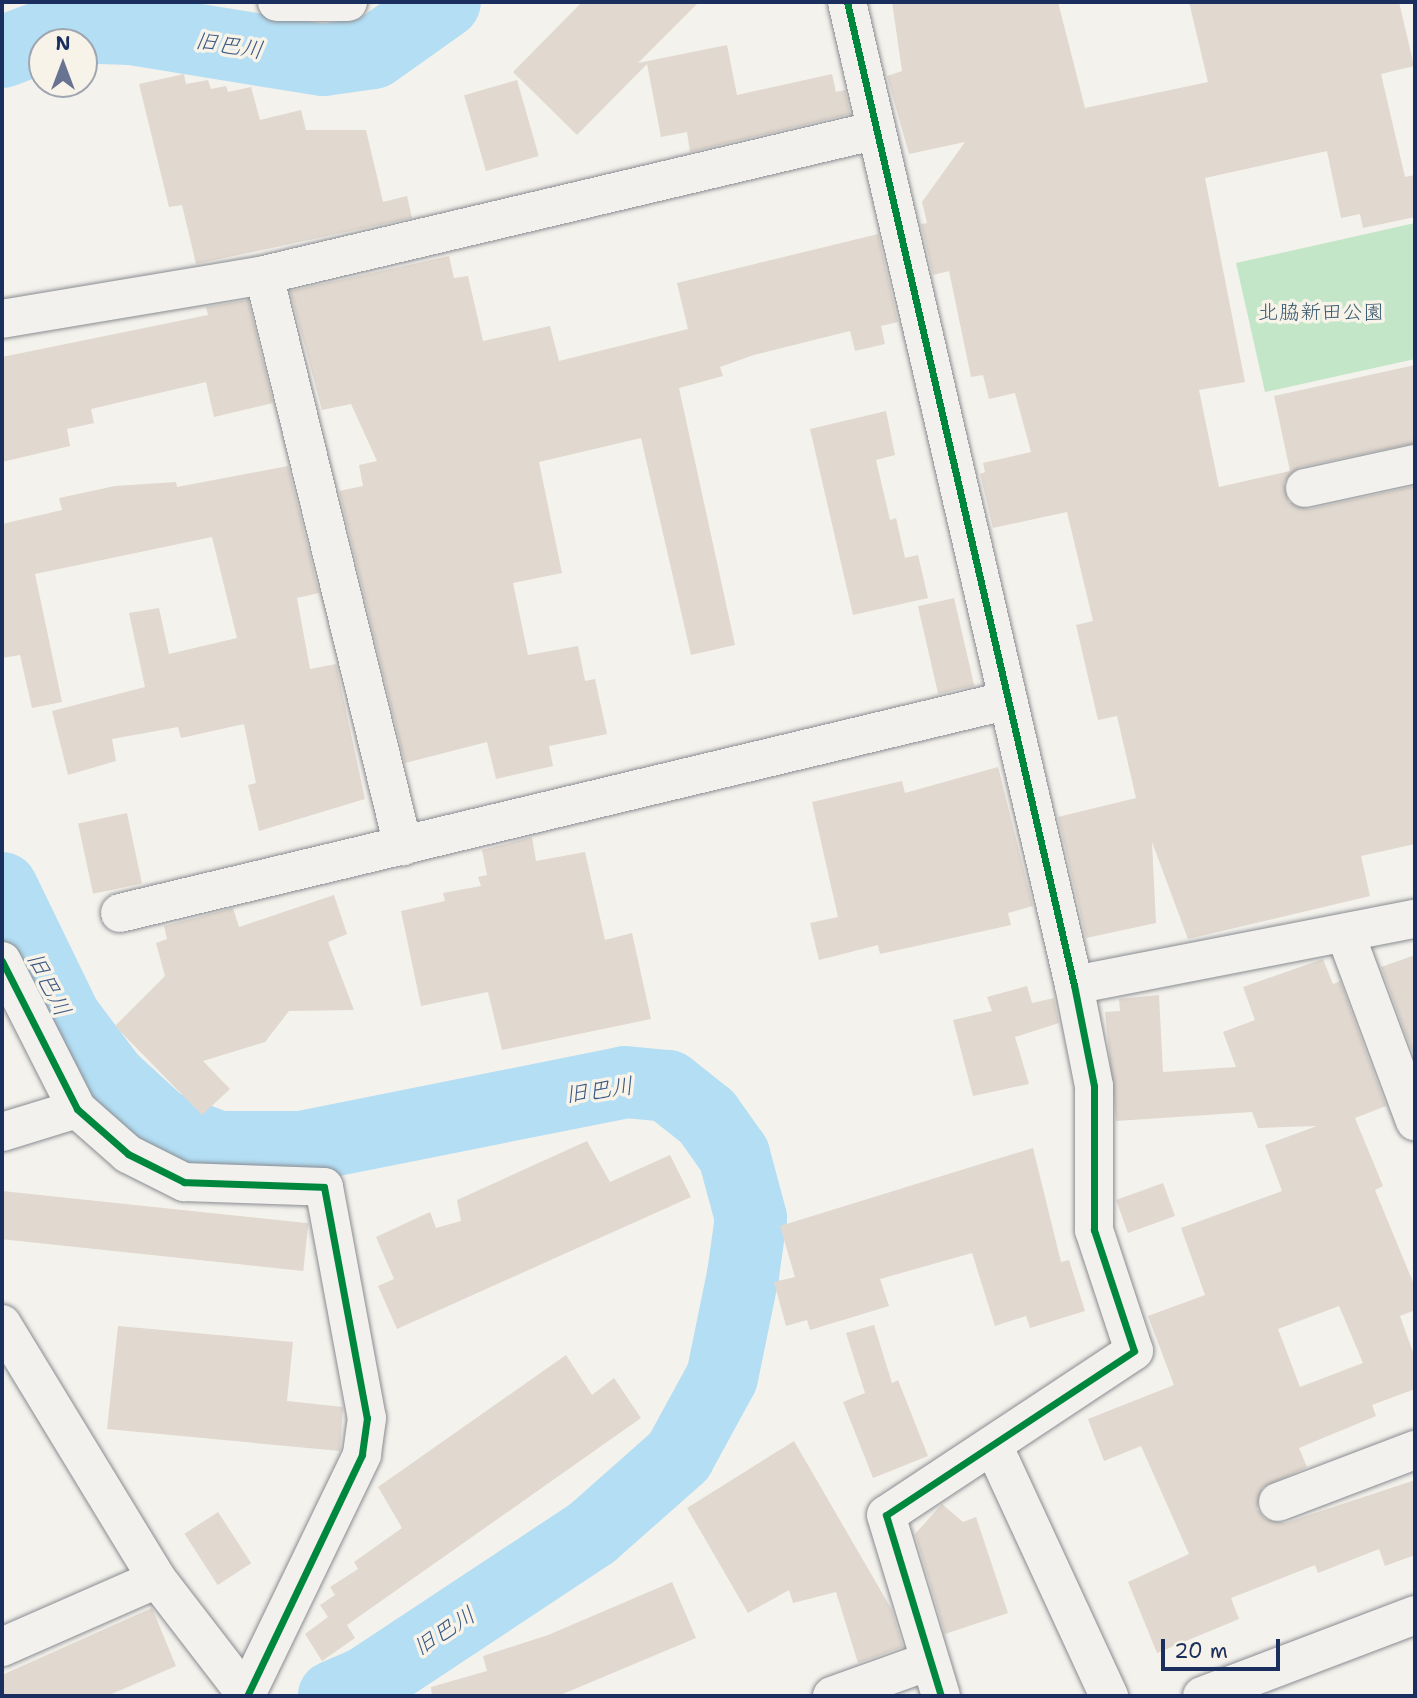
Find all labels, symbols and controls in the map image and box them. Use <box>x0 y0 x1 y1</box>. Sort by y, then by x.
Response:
water label: 旧巴川 <box>193 26 265 64</box>
north arrow <box>28 28 98 98</box>
text: N <box>55 31 71 56</box>
park label: 北脇新田公園 <box>1258 299 1384 325</box>
water label: 旧巴川 <box>21 947 77 1021</box>
water label: 旧巴川 <box>563 1072 635 1108</box>
water label: 旧巴川 <box>408 1601 480 1661</box>
scale bar <box>1165 1624 1284 1668</box>
text: 20 m <box>1174 1637 1228 1665</box>

